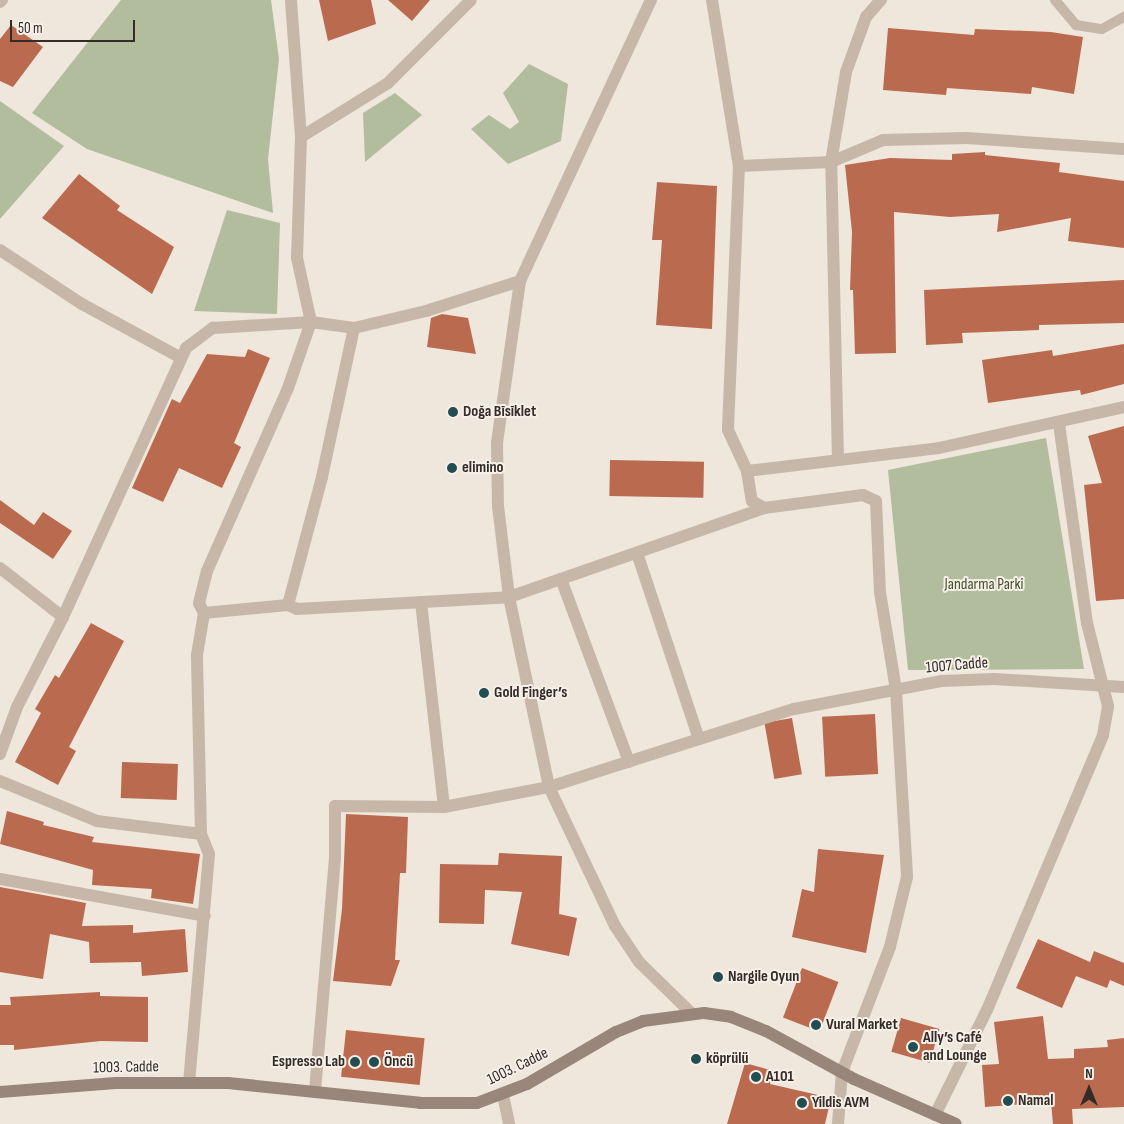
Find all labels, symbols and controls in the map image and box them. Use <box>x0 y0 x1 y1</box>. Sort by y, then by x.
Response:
scale bar <box>12 10 138 42</box>
text: 50 m <box>18 19 43 38</box>
place label: Doğa Bīsīklet <box>463 402 536 422</box>
marker: Doğa Bīsīklet <box>447 406 459 418</box>
place label: elimino <box>462 458 503 478</box>
marker: elimino <box>446 462 458 474</box>
park label: Jandarma Parki <box>944 575 1024 595</box>
street label: 1007 Cadde <box>925 654 989 678</box>
place label: Gold Finger’s <box>494 683 567 703</box>
marker: Gold Finger’s <box>478 687 490 699</box>
place label: Nargile Oyun <box>728 967 799 987</box>
marker: Nargile Oyun <box>712 971 724 983</box>
place label: Vural Market <box>826 1015 898 1035</box>
marker: Vural Market <box>810 1019 822 1031</box>
place label: Ally’s Café and Lounge <box>923 1028 987 1066</box>
marker: Ally’s Café and Lounge <box>907 1041 919 1053</box>
street label: 1003. Cadde <box>484 1044 552 1090</box>
place label: köprülü <box>706 1049 749 1069</box>
place label: Espresso Lab <box>272 1052 345 1072</box>
place label: Öncü <box>384 1052 413 1072</box>
marker: köprülü <box>690 1053 702 1065</box>
marker: Espresso Lab <box>349 1056 361 1068</box>
marker: Öncü <box>368 1056 380 1068</box>
street label: 1003. Cadde <box>93 1058 159 1078</box>
north arrow <box>1064 1064 1114 1114</box>
text: N <box>1085 1065 1093 1082</box>
place label: A101 <box>766 1067 794 1087</box>
marker: A101 <box>750 1071 762 1083</box>
place label: Namal <box>1018 1091 1053 1111</box>
place label: Yildis AVM <box>812 1093 869 1113</box>
marker: Namal <box>1002 1095 1014 1107</box>
marker: Yildis AVM <box>796 1097 808 1109</box>

